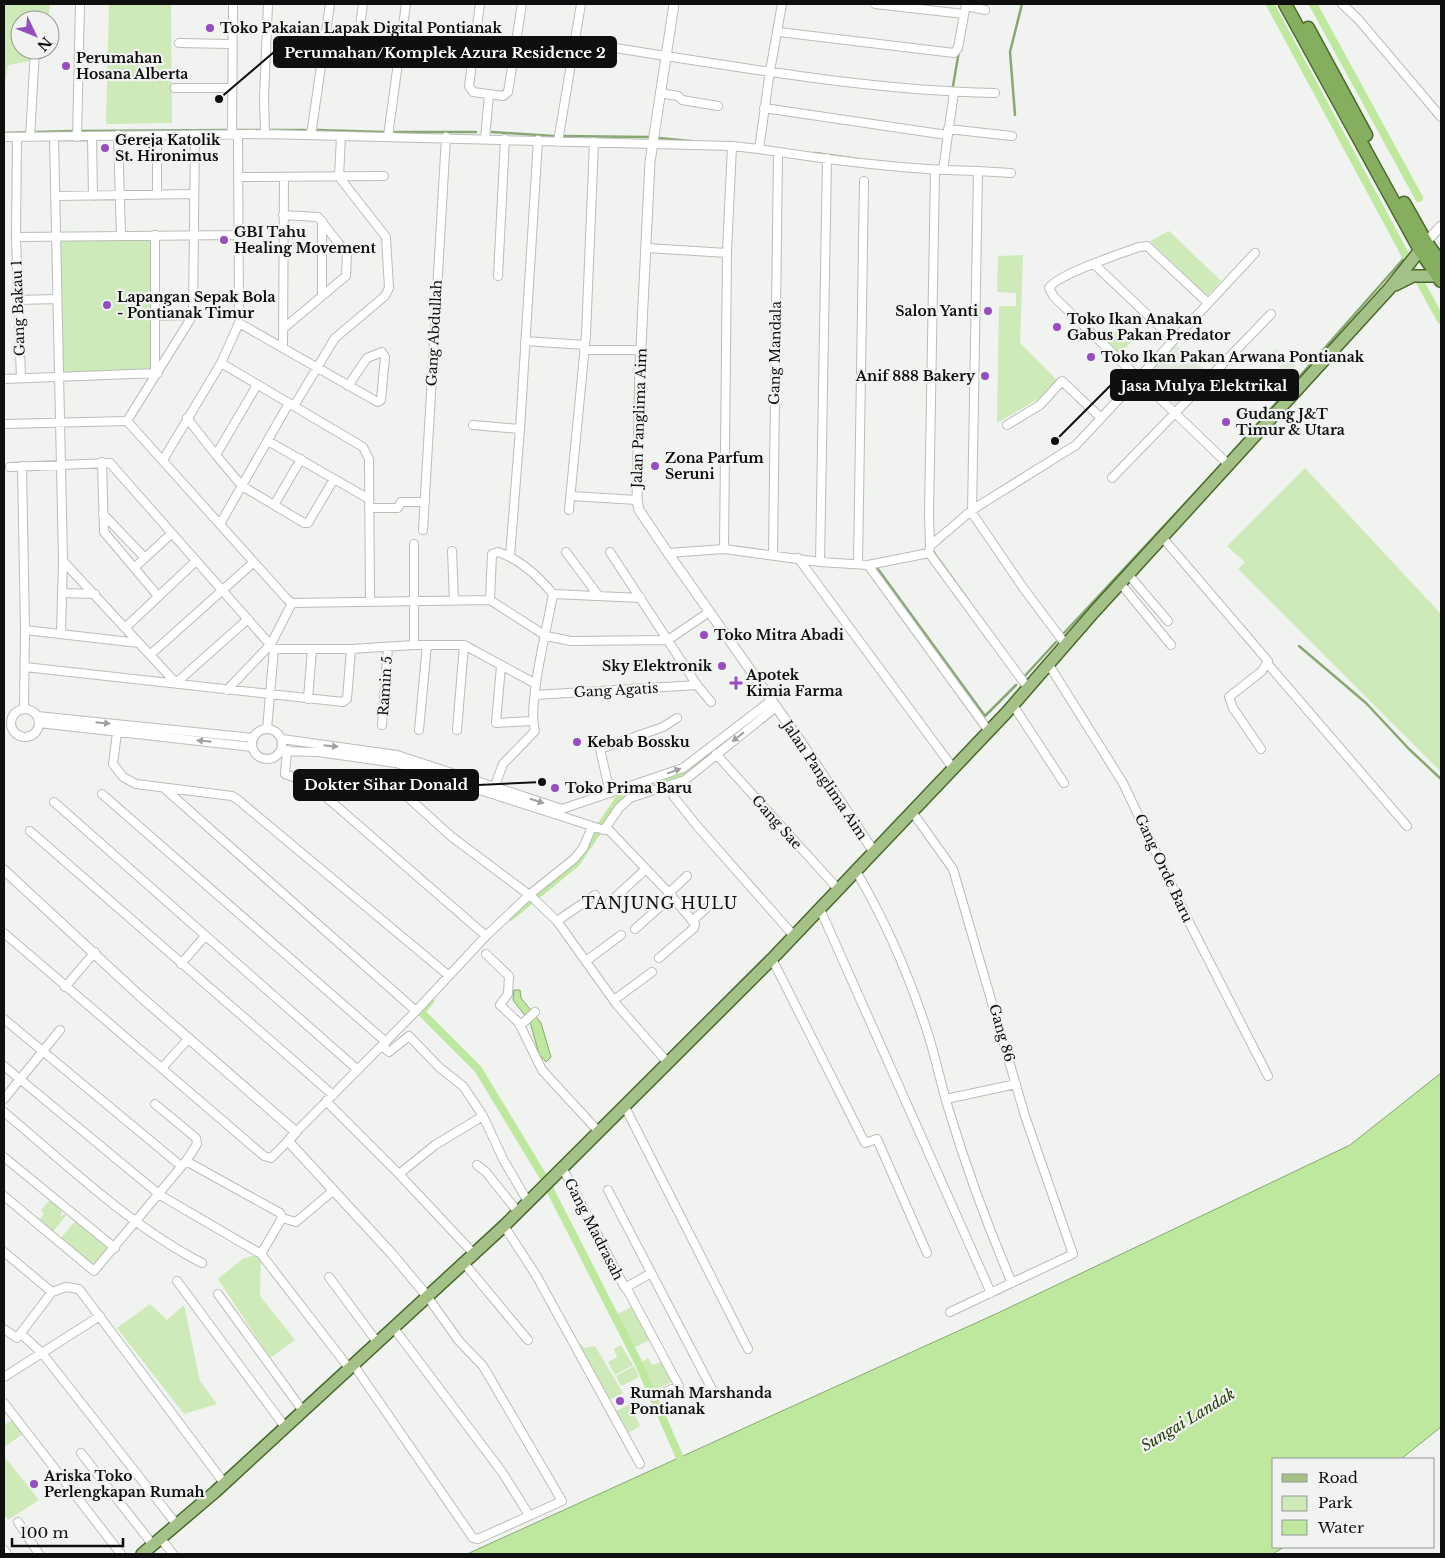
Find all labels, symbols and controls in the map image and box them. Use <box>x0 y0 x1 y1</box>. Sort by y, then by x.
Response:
north arrow <box>10 10 60 60</box>
place label: Toko Pakaian Lapak Digital Pontianak <box>220 19 502 37</box>
marker: Toko Pakaian Lapak Digital Pontianak <box>204 22 216 34</box>
text: N <box>33 33 56 55</box>
callout: Perumahan/Komplek Azura Residence 2 <box>274 37 616 67</box>
text: Perumahan/Komplek Azura Residence 2 <box>284 43 606 62</box>
place label: Perumahan Hosana Alberta <box>76 49 188 83</box>
marker: Perumahan Hosana Alberta <box>60 60 72 72</box>
place label: Gereja Katolik St. Hironimus <box>115 131 221 165</box>
marker: Gereja Katolik St. Hironimus <box>99 142 111 154</box>
place label: GBI Tahu Healing Movement <box>234 223 377 257</box>
marker: GBI Tahu Healing Movement <box>218 234 230 246</box>
street label: Gang Bakau 1 <box>7 260 29 356</box>
street label: Gang Abdullah <box>422 279 446 387</box>
place label: Lapangan Sepak Bola - Pontianak Timur <box>117 288 276 322</box>
marker: Lapangan Sepak Bola - Pontianak Timur <box>101 299 113 311</box>
street label: Gang Mandala <box>765 301 785 405</box>
place label: Salon Yanti <box>895 302 978 320</box>
marker: Salon Yanti <box>982 305 994 317</box>
place label: Toko Ikan Anakan Gabus Pakan Predator <box>1067 310 1231 344</box>
marker: Toko Ikan Anakan Gabus Pakan Predator <box>1051 321 1063 333</box>
street label: Jalan Panglima Aim <box>627 348 650 490</box>
place label: Toko Ikan Pakan Arwana Pontianak <box>1101 348 1365 366</box>
marker: Toko Ikan Pakan Arwana Pontianak <box>1085 351 1097 363</box>
place label: Anif 888 Bakery <box>855 367 976 385</box>
marker: Anif 888 Bakery <box>979 370 991 382</box>
callout: Jasa Mulya Elektrikal <box>1111 370 1298 400</box>
text: Jasa Mulya Elektrikal <box>1118 376 1288 395</box>
place label: Gudang J&T Timur & Utara <box>1236 405 1345 439</box>
marker: Gudang J&T Timur & Utara <box>1220 416 1232 428</box>
place label: Zona Parfum Seruni <box>665 449 764 483</box>
marker: Zona Parfum Seruni <box>649 460 661 472</box>
place label: Toko Mitra Abadi <box>714 626 844 644</box>
marker: Toko Mitra Abadi <box>698 629 710 641</box>
street label: Ramin 5 <box>374 655 396 717</box>
place label: Sky Elektronik <box>602 657 713 675</box>
marker: Sky Elektronik <box>716 660 728 672</box>
place label: Apotek Kimia Farma <box>745 666 843 700</box>
marker: Apotek Kimia Farma <box>730 677 742 689</box>
street label: Gang Agatis <box>573 679 659 701</box>
street label: Jalan Panglima Aim <box>777 715 872 843</box>
one-way arrow <box>96 719 112 727</box>
one-way arrow <box>732 732 745 743</box>
place label: Kebab Bossku <box>587 733 690 751</box>
marker: Kebab Bossku <box>571 736 583 748</box>
one-way arrow <box>195 737 211 745</box>
one-way arrow <box>323 742 339 750</box>
one-way arrow <box>667 767 682 775</box>
callout: Dokter Sihar Donald <box>294 770 478 800</box>
text: Dokter Sihar Donald <box>304 775 469 794</box>
place label: Toko Prima Baru <box>565 779 692 797</box>
marker: Toko Prima Baru <box>549 782 561 794</box>
street label: Gang Sae <box>748 791 806 853</box>
one-way arrow <box>530 798 545 806</box>
street label: Gang Orde Baru <box>1131 811 1197 926</box>
district label: TANJUNG HULU <box>582 893 738 913</box>
street label: Gang 86 <box>985 1002 1019 1064</box>
street label: Gang Madrasah <box>560 1175 628 1284</box>
place label: Rumah Marshanda Pontianak <box>630 1384 772 1418</box>
water label: Sungai Landak <box>1137 1384 1238 1455</box>
marker: Rumah Marshanda Pontianak <box>614 1395 626 1407</box>
legend <box>1272 1458 1435 1548</box>
place label: Ariska Toko Perlengkapan Rumah <box>43 1467 204 1501</box>
text: Road <box>1318 1468 1358 1487</box>
marker: Ariska Toko Perlengkapan Rumah <box>28 1478 40 1490</box>
text: Park <box>1318 1493 1354 1512</box>
scale bar <box>12 1516 124 1548</box>
text: Water <box>1317 1518 1365 1537</box>
text: 100 m <box>20 1523 69 1542</box>

